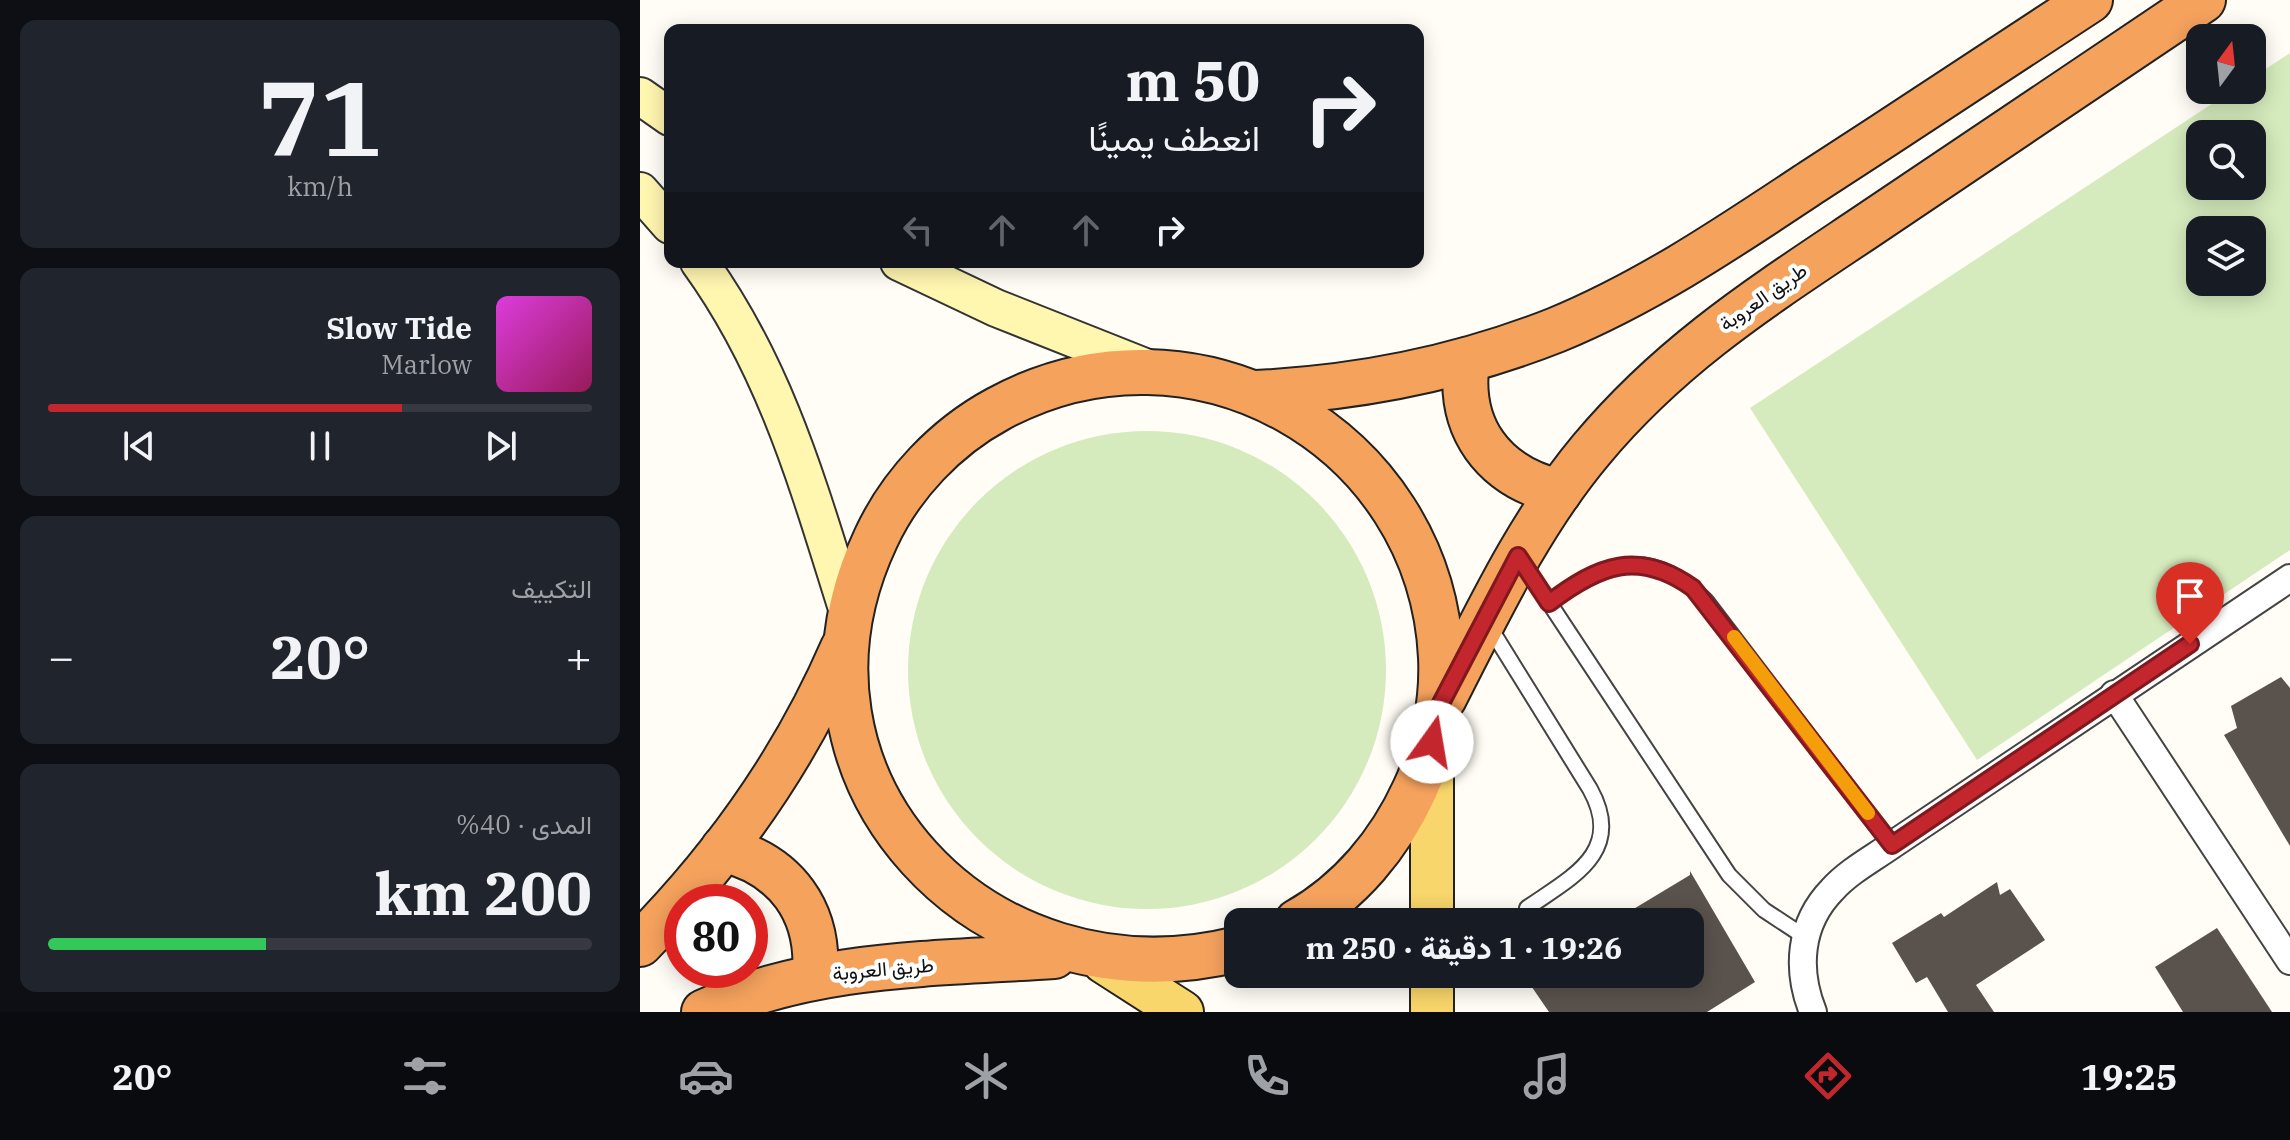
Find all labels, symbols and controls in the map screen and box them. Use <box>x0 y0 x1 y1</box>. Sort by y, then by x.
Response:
north arrow <box>2186 24 2266 104</box>
map controls <box>2186 24 2266 296</box>
text: 50 m <box>1125 44 1260 116</box>
text: 71 <box>258 49 382 185</box>
icon: right <box>1288 56 1392 160</box>
text: انعطف يمينًا <box>1088 114 1260 161</box>
button: search <box>2186 120 2266 200</box>
text: km/h <box>287 169 353 203</box>
icon: left <box>896 208 940 252</box>
icon: ahead <box>980 208 1024 252</box>
icon: ahead <box>1064 208 1108 252</box>
icon: right <box>1148 208 1192 252</box>
button: layers <box>2186 216 2266 296</box>
street label: طريق العروبة <box>1713 256 1812 337</box>
text: Slow Tide <box>326 308 472 347</box>
text: Marlow <box>381 347 472 381</box>
icon: previous <box>117 424 161 468</box>
icon: pause <box>298 424 342 468</box>
icon: next <box>479 424 523 468</box>
pin <box>2156 562 2224 644</box>
text: التكييف <box>511 571 592 605</box>
icon: arrive <box>2168 574 2212 618</box>
text: 20° <box>270 617 370 696</box>
text: − <box>48 628 74 685</box>
text: + <box>566 628 592 685</box>
position arrow <box>1390 700 1474 784</box>
text: المدى · 40% <box>456 807 592 841</box>
text: 200 km <box>374 853 592 932</box>
speed limit sign: 80 <box>664 884 768 988</box>
text: 19:26 · 1 دقيقة · 250 m <box>1306 928 1622 967</box>
street label: طريق العروبة <box>831 951 935 986</box>
icon: filters <box>397 1048 453 1104</box>
icon: car <box>678 1048 734 1104</box>
icon: climate <box>958 1048 1014 1104</box>
icon: phone <box>1239 1048 1295 1104</box>
icon: music <box>1519 1048 1575 1104</box>
icon: directions <box>1800 1048 1856 1104</box>
text: 20° <box>112 1053 172 1100</box>
text: 19:25 <box>2080 1053 2178 1100</box>

